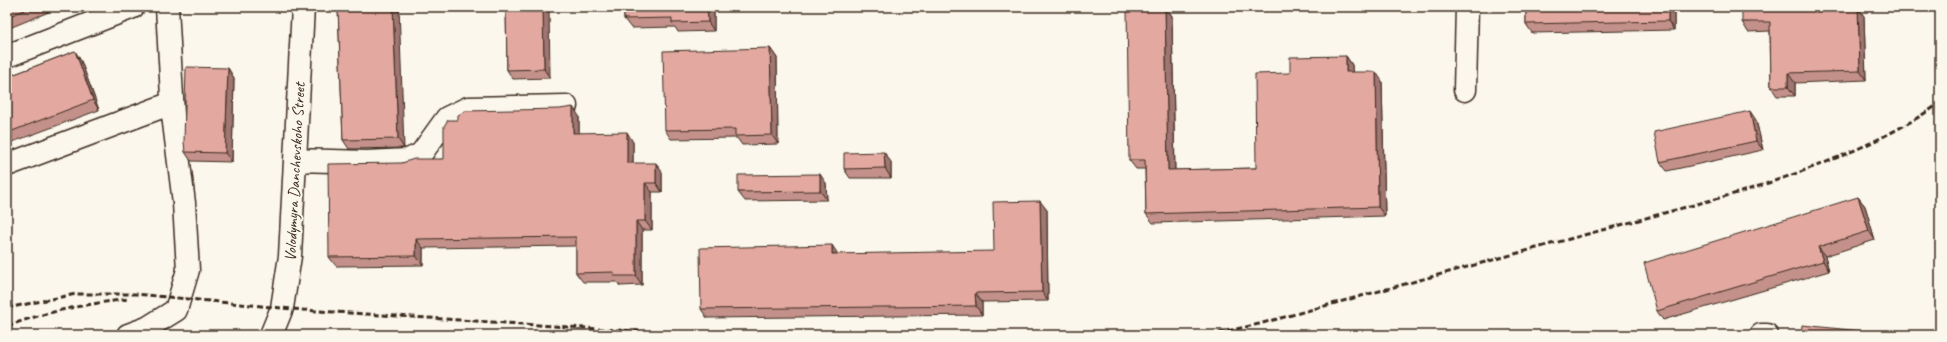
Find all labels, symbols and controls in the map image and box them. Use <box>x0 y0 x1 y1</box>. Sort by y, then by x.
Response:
street label: Volodymyra Danchevskoho Street <box>280 80 310 262</box>

